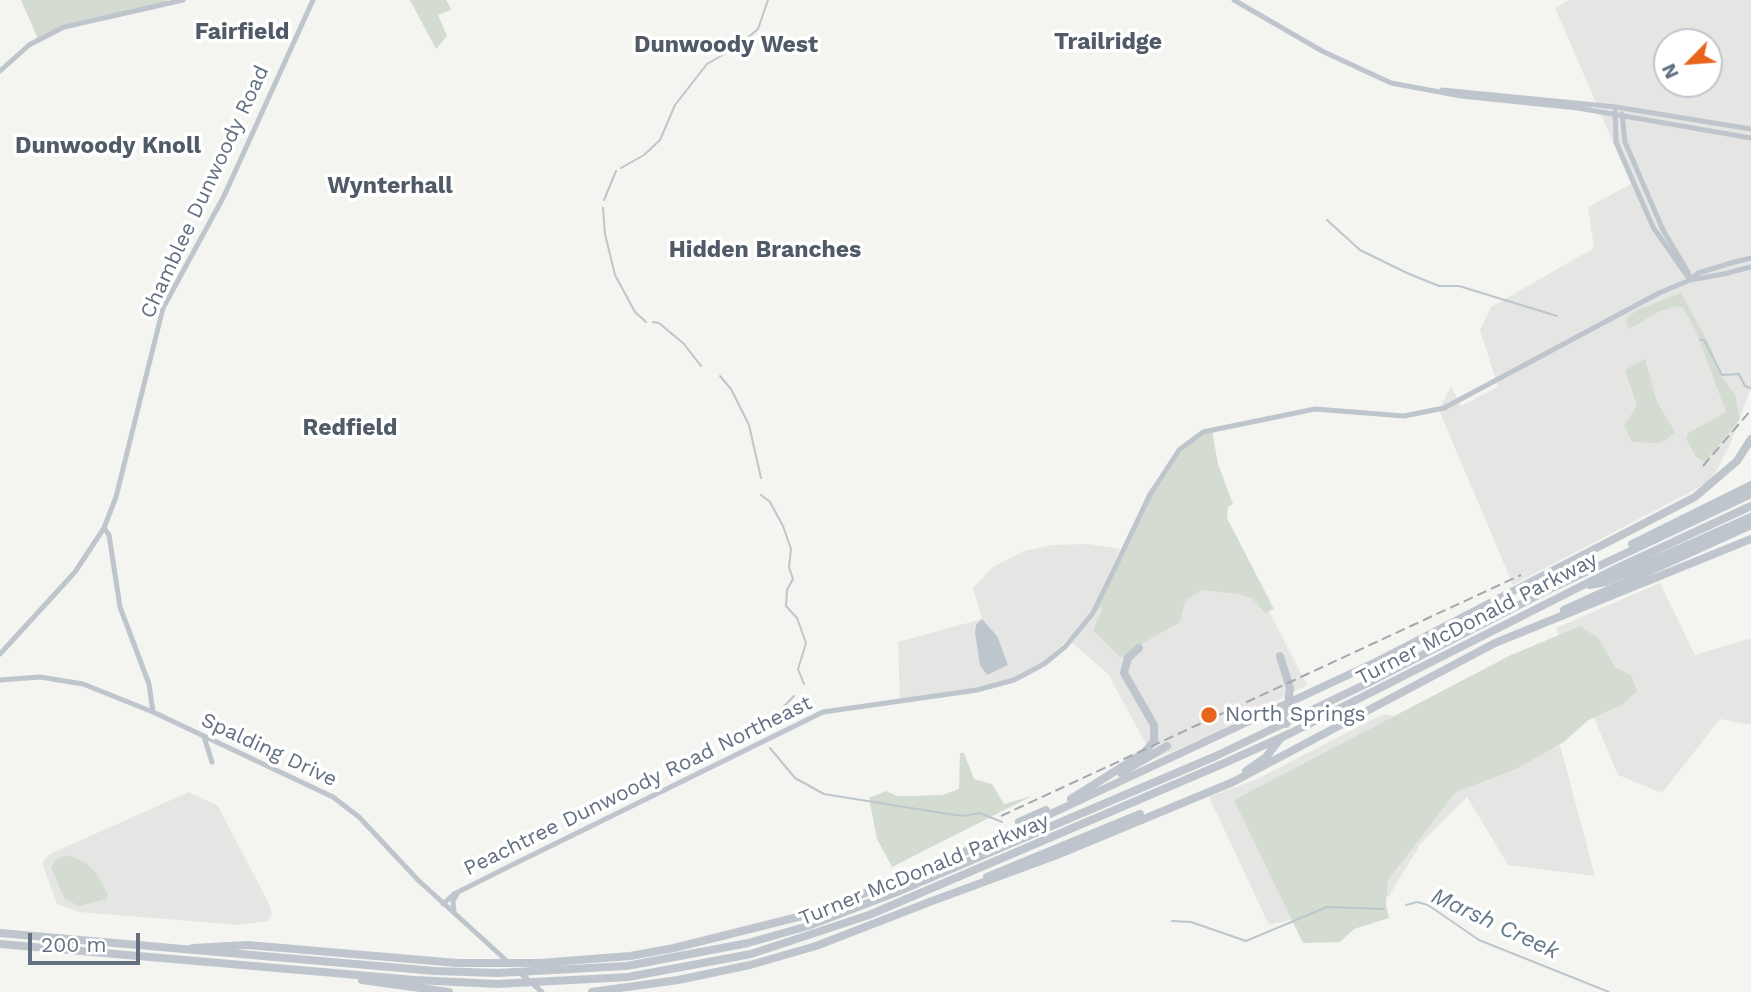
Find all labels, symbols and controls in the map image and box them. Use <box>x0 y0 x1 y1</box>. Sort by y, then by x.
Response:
district label: Fairfield <box>195 18 289 46</box>
district label: Trailridge <box>1054 28 1162 56</box>
north arrow <box>1653 28 1723 98</box>
district label: Dunwoody West <box>634 31 818 59</box>
text: N <box>1657 60 1684 82</box>
street label: Chamblee Dunwoody Road <box>135 62 275 322</box>
district label: Dunwoody Knoll <box>15 132 201 160</box>
district label: Wynterhall <box>327 172 453 200</box>
district label: Hidden Branches <box>669 236 861 264</box>
district label: Redfield <box>303 414 397 442</box>
street label: Turner McDonald Parkway <box>1352 547 1602 691</box>
street label: Peachtree Dunwoody Road Northeast <box>460 690 816 882</box>
place label: North Springs <box>1225 702 1366 728</box>
marker: North Springs <box>1199 705 1219 725</box>
street label: Spalding Drive <box>197 707 341 793</box>
street label: Turner McDonald Parkway <box>795 808 1053 932</box>
water label: Marsh Creek <box>1427 882 1563 966</box>
scale bar <box>32 918 144 962</box>
text: 200 m <box>41 932 107 957</box>

